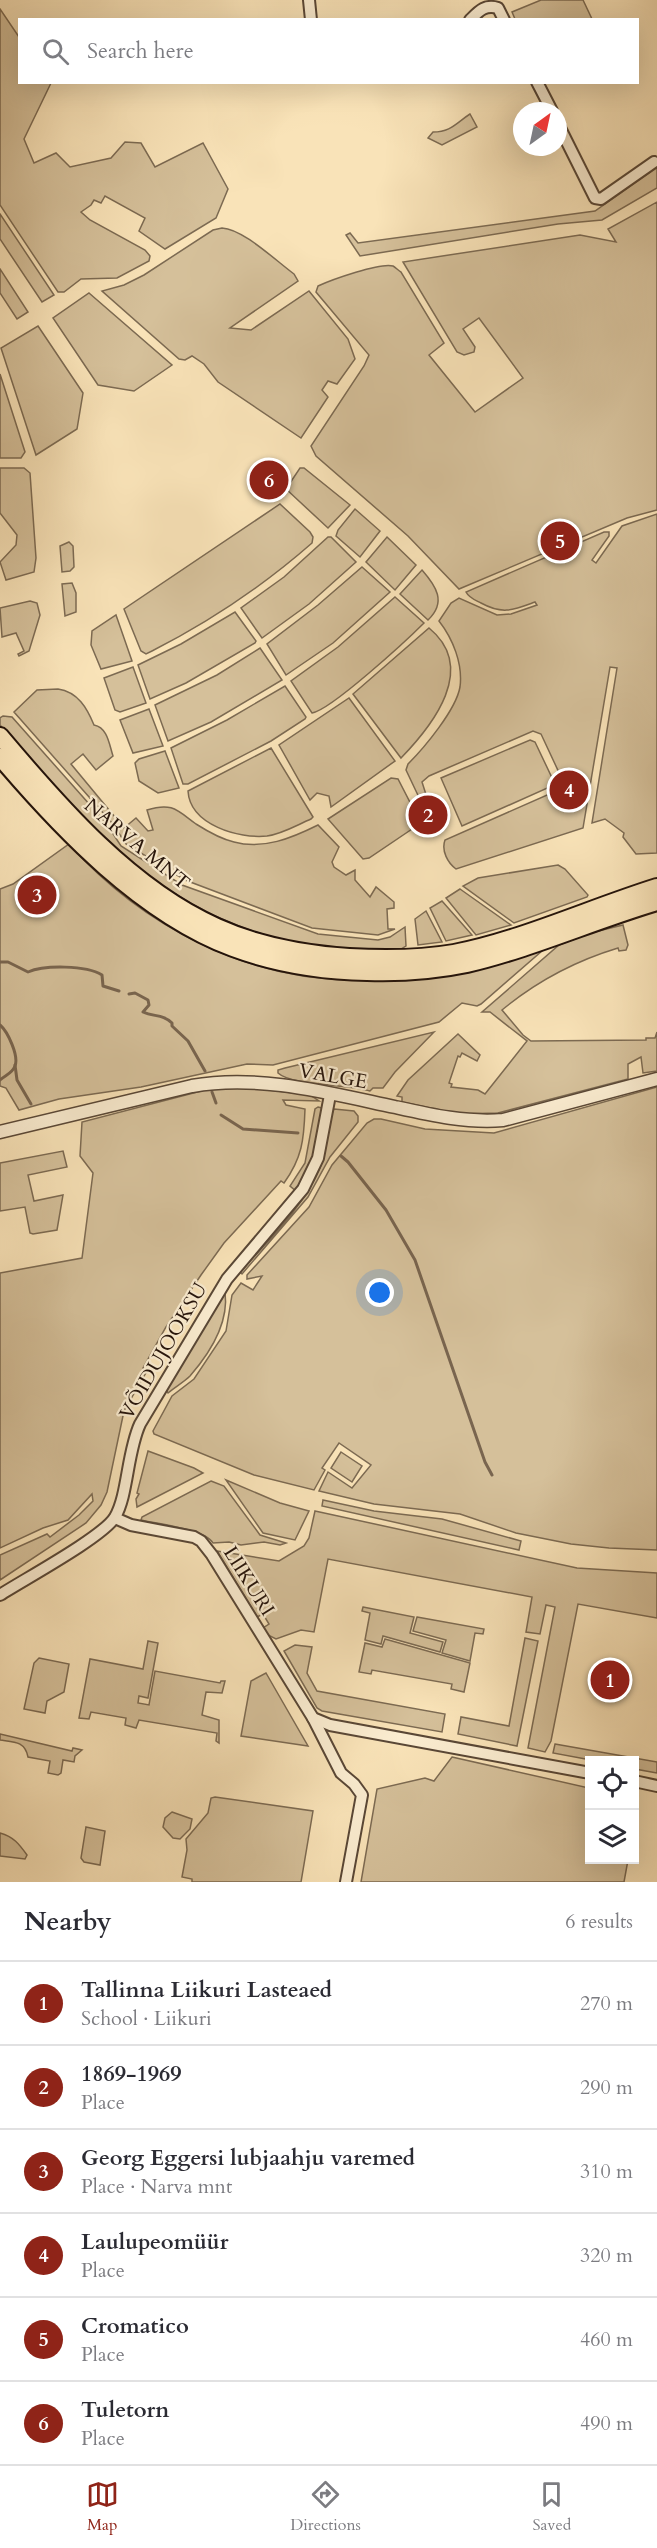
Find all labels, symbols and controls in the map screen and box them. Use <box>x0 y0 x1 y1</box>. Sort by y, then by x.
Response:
search box <box>18 18 639 84</box>
icon: search <box>39 35 72 68</box>
text: Search here <box>87 36 194 66</box>
north arrow <box>513 102 567 156</box>
pin: 6 <box>250 458 288 502</box>
pin: 5 <box>540 518 580 564</box>
pin: 4 <box>550 768 588 812</box>
street label: NARVA MNT <box>79 792 196 896</box>
pin: 2 <box>408 792 448 838</box>
pin: 3 <box>18 872 57 918</box>
street label: VALGE <box>297 1057 369 1095</box>
street label: VÕIDUJOOKSU <box>113 1277 214 1424</box>
your location <box>365 1278 394 1307</box>
street label: LIIKURI <box>217 1541 281 1621</box>
pin: 1 <box>590 1658 630 1702</box>
map controls <box>585 1756 639 1864</box>
button: locate <box>585 1756 639 1810</box>
button: layers <box>585 1810 639 1864</box>
text: Nearby <box>24 1904 112 1939</box>
text: 6 results <box>565 1908 633 1935</box>
text: Tallinna Liikuri Lasteaed <box>81 1975 332 2005</box>
text: 1 <box>38 1990 49 2017</box>
text: 270 m <box>580 1990 633 2017</box>
text: School · Liikuri <box>81 2005 212 2032</box>
text: 1869-1969 <box>81 2059 182 2089</box>
text: 2 <box>38 2074 49 2101</box>
text: 290 m <box>580 2074 633 2101</box>
text: Place <box>81 2089 125 2116</box>
text: Georg Eggersi lubjaahju varemed <box>81 2143 415 2173</box>
text: 3 <box>38 2158 49 2185</box>
text: 310 m <box>580 2158 633 2185</box>
text: Place · Narva mnt <box>81 2173 232 2200</box>
text: Laulupeomüür <box>81 2227 229 2257</box>
text: 4 <box>38 2242 49 2269</box>
text: 320 m <box>580 2242 633 2269</box>
text: Place <box>81 2257 125 2284</box>
text: Cromatico <box>81 2311 189 2341</box>
text: 5 <box>38 2326 49 2353</box>
text: 460 m <box>580 2326 633 2353</box>
text: Place <box>81 2341 125 2368</box>
text: Tuletorn <box>81 2395 169 2425</box>
text: 6 <box>38 2410 49 2437</box>
text: 490 m <box>580 2410 633 2437</box>
text: Place <box>81 2425 125 2452</box>
tab: Map <box>86 2478 119 2536</box>
tab: Directions <box>290 2478 361 2536</box>
tab: Saved <box>532 2478 571 2536</box>

